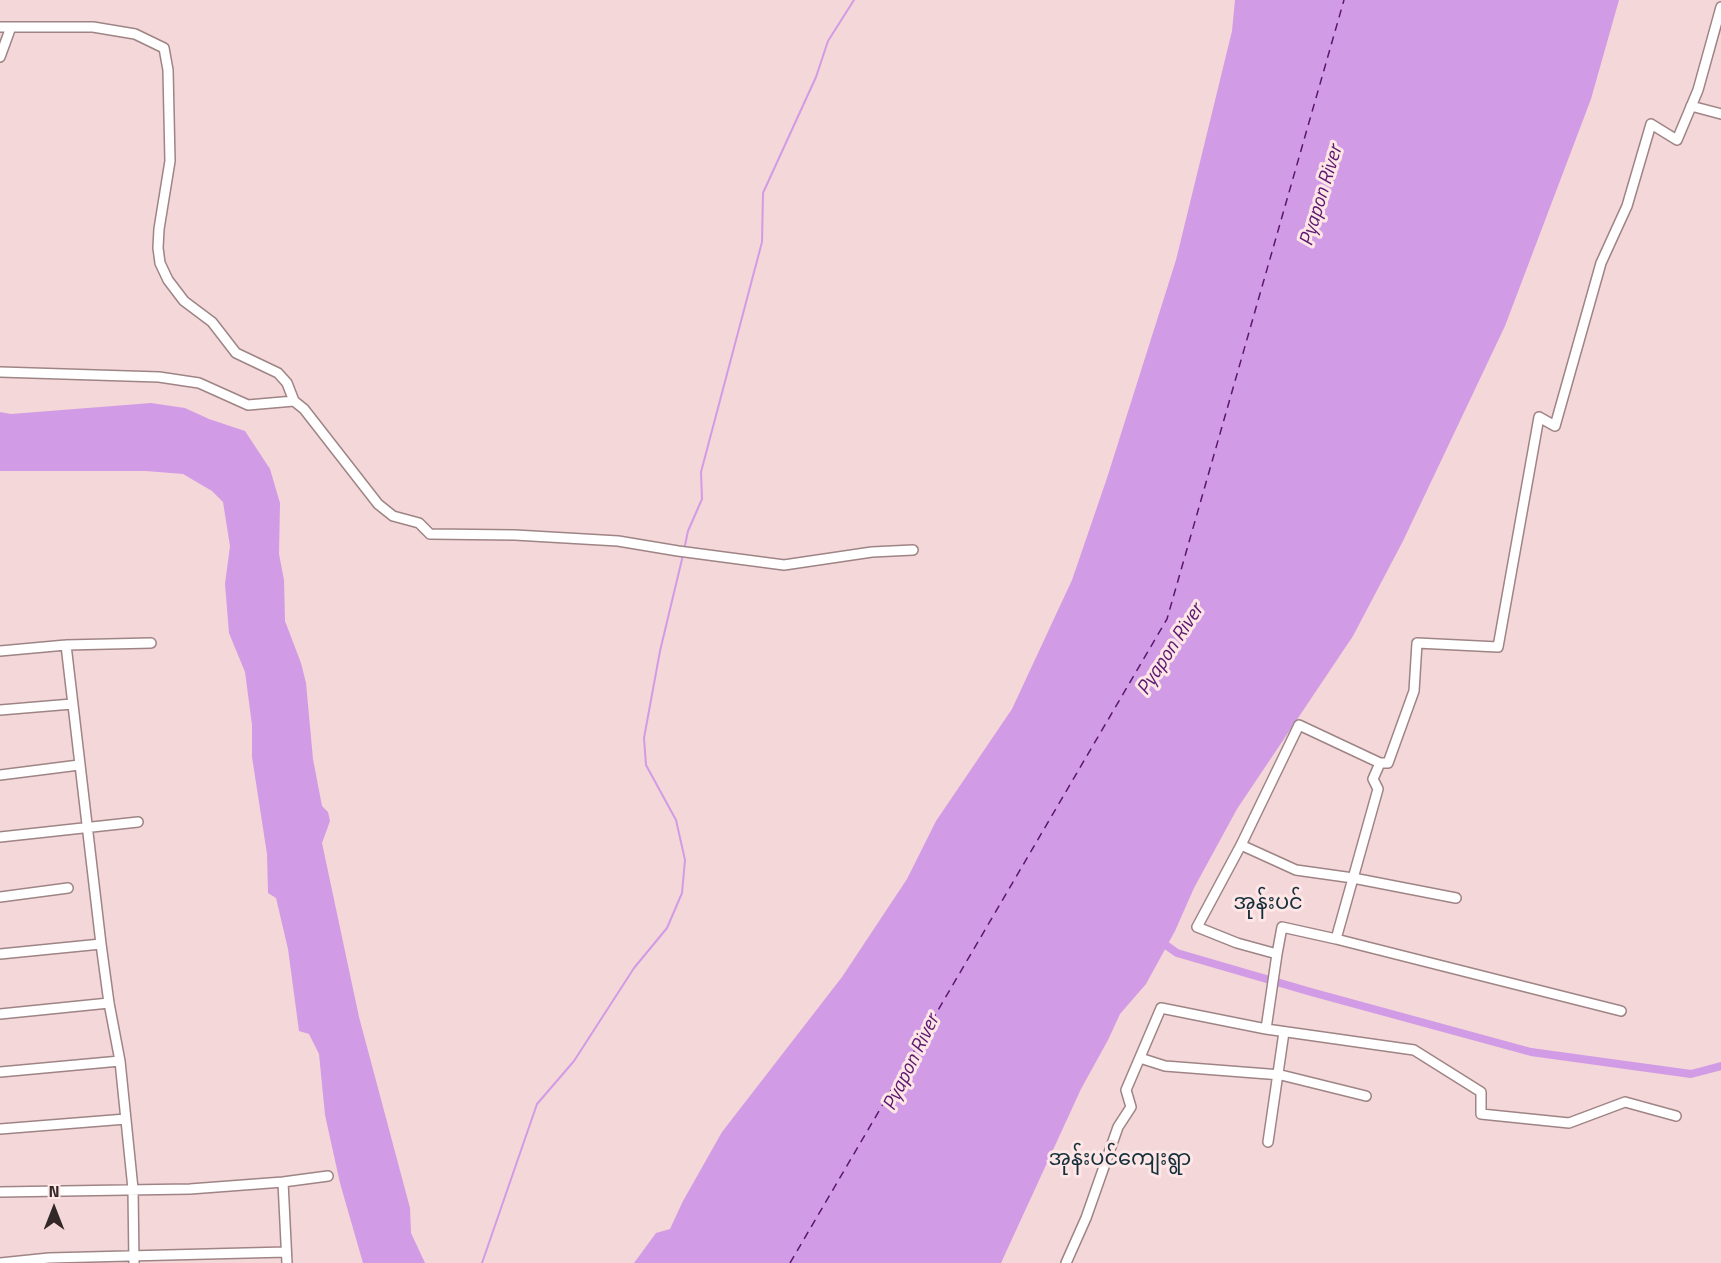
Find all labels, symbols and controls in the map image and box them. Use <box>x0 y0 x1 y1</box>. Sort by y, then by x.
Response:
water label: Pyapon River <box>1295 143 1349 249</box>
water label: Pyapon River <box>1133 600 1209 700</box>
district label: အုန်းပင် <box>1233 891 1303 917</box>
water label: Pyapon River <box>878 1011 946 1115</box>
district label: အုန်းပင်ကျေးရွာ <box>1049 1147 1191 1173</box>
north arrow <box>24 1179 84 1239</box>
text: N <box>48 1179 60 1203</box>

